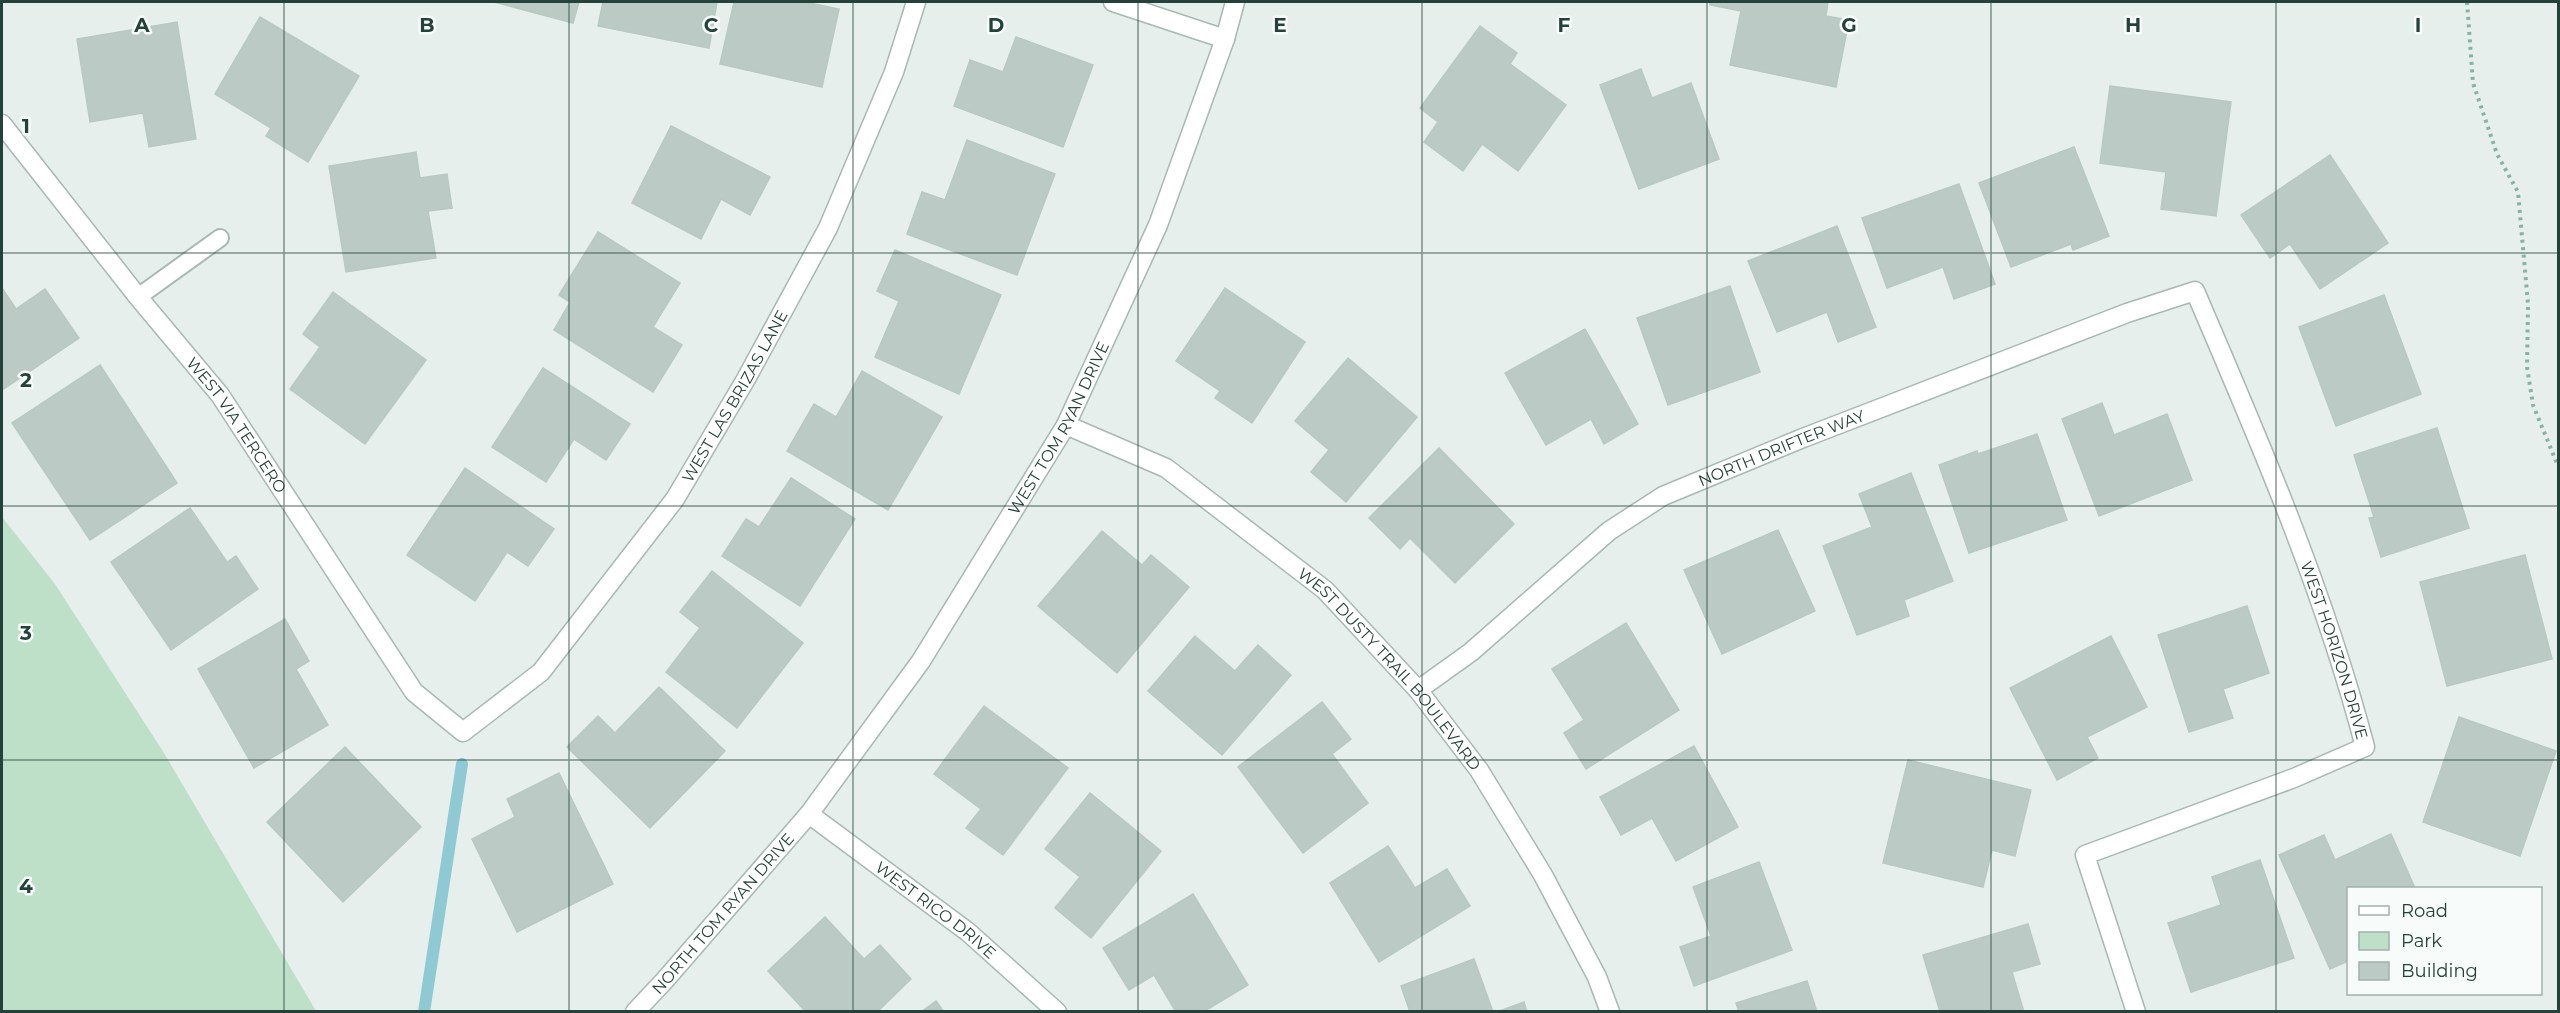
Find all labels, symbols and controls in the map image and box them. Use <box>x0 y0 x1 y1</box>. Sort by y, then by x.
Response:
text: A <box>133 13 150 37</box>
text: B <box>419 13 435 37</box>
text: C <box>704 13 719 37</box>
text: D <box>988 13 1004 37</box>
text: E <box>1273 13 1287 37</box>
text: F <box>1558 13 1571 37</box>
text: G <box>1841 13 1857 37</box>
text: H <box>2125 13 2141 37</box>
text: I <box>2415 13 2421 37</box>
text: 1 <box>22 114 30 138</box>
street label: WEST LAS BRIZAS LANE <box>678 307 792 486</box>
street label: WEST TOM RYAN DRIVE <box>1004 339 1113 518</box>
street label: WEST VIA TERCERO <box>182 354 290 497</box>
text: 2 <box>20 368 32 392</box>
street label: NORTH DRIFTER WAY <box>1696 406 1868 490</box>
street label: WEST HORIZON DRIVE <box>2297 559 2372 741</box>
street label: WEST DUSTY TRAIL BOULEVARD <box>1294 564 1485 774</box>
text: 3 <box>19 621 32 645</box>
street label: NORTH TOM RYAN DRIVE <box>648 829 798 998</box>
street label: WEST RICO DRIVE <box>872 858 1000 963</box>
text: 4 <box>19 874 33 898</box>
legend <box>2347 887 2542 995</box>
text: Road <box>2401 900 2448 922</box>
text: Park <box>2401 930 2442 952</box>
text: Building <box>2401 960 2478 982</box>

